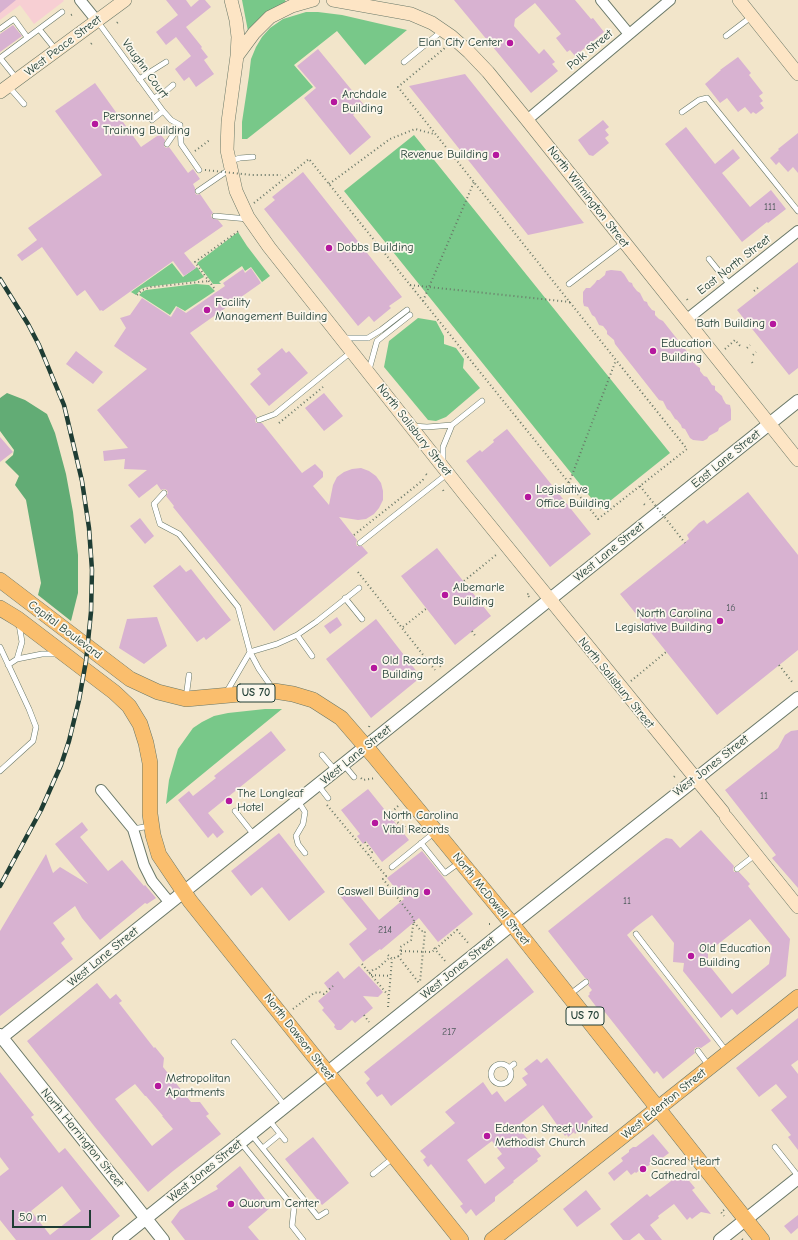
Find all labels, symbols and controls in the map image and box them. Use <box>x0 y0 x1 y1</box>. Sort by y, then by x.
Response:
street label: West Peace Street <box>22 12 104 80</box>
street label: Polk Street <box>564 27 616 73</box>
place label: Elan City Center <box>419 36 502 50</box>
street label: Vaughn Court <box>119 37 171 101</box>
marker: Elan City Center <box>505 38 515 48</box>
place label: Archdale Building <box>342 88 387 116</box>
marker: Archdale Building <box>329 97 339 107</box>
place label: Personnel Training Building <box>103 110 190 138</box>
marker: Personnel Training Building <box>90 119 100 129</box>
street label: North Wilmington Street <box>544 144 632 250</box>
place label: Revenue Building <box>400 148 488 162</box>
marker: Revenue Building <box>491 150 501 160</box>
house number: 111 <box>764 201 776 213</box>
street label: East North Street <box>695 232 773 298</box>
place label: Dobbs Building <box>337 241 414 255</box>
marker: Dobbs Building <box>324 243 334 253</box>
place label: Facility Management Building <box>215 296 327 324</box>
marker: Facility Management Building <box>202 305 212 315</box>
place label: Bath Building <box>696 317 765 331</box>
marker: Bath Building <box>768 319 778 329</box>
place label: Education Building <box>661 337 712 365</box>
marker: Education Building <box>648 346 658 356</box>
street label: North Salisbury Street <box>374 381 454 479</box>
street label: East Lane Street <box>689 427 763 491</box>
place label: Legislative Office Building <box>536 483 610 511</box>
marker: Legislative Office Building <box>523 492 533 502</box>
street label: West Lane Street <box>571 519 647 585</box>
place label: Albemarle Building <box>453 581 505 609</box>
marker: Albemarle Building <box>440 590 450 600</box>
street label: Capital Boulevard <box>25 598 105 662</box>
house number: 16 <box>726 602 736 614</box>
place label: North Carolina Legislative Building <box>615 607 712 635</box>
marker: North Carolina Legislative Building <box>715 616 725 626</box>
street label: North Salisbury Street <box>575 635 657 731</box>
place label: Old Records Building <box>382 654 444 682</box>
marker: Old Records Building <box>369 663 379 673</box>
road number: US 70 <box>237 684 275 702</box>
street label: West Lane Street <box>318 722 394 788</box>
street label: West Jones Street <box>670 732 752 800</box>
place label: The Longleaf Hotel <box>237 787 303 815</box>
house number: 11 <box>760 790 768 802</box>
marker: The Longleaf Hotel <box>224 796 234 806</box>
place label: North Carolina Vital Records <box>383 809 459 837</box>
marker: North Carolina Vital Records <box>370 818 380 828</box>
street label: North McDowell Street <box>449 850 533 948</box>
place label: Caswell Building <box>337 885 419 899</box>
marker: Caswell Building <box>422 887 432 897</box>
house number: 11 <box>623 895 631 907</box>
street label: West Lane Street <box>65 924 141 990</box>
house number: 214 <box>378 924 392 936</box>
street label: West Jones Street <box>418 934 498 1002</box>
place label: Old Education Building <box>699 942 771 970</box>
marker: Old Education Building <box>686 951 696 961</box>
street label: North Dawson Street <box>261 991 337 1083</box>
road number: US 70 <box>566 1007 604 1025</box>
house number: 217 <box>442 1026 456 1038</box>
street label: West Edenton Street <box>619 1066 709 1142</box>
place label: Metropolitan Apartments <box>166 1072 230 1100</box>
marker: Metropolitan Apartments <box>153 1081 163 1091</box>
street label: North Harrington Street <box>38 1086 126 1190</box>
place label: Edenton Street United Methodist Church <box>495 1122 608 1150</box>
marker: Edenton Street United Methodist Church <box>482 1131 492 1141</box>
street label: West Jones Street <box>165 1137 245 1205</box>
place label: Sacred Heart Cathedral <box>651 1155 720 1183</box>
marker: Sacred Heart Cathedral <box>638 1164 648 1174</box>
place label: Quorum Center <box>239 1197 319 1211</box>
marker: Quorum Center <box>226 1199 236 1209</box>
scale bar <box>14 1202 93 1228</box>
text: 50 m <box>19 1210 47 1224</box>

